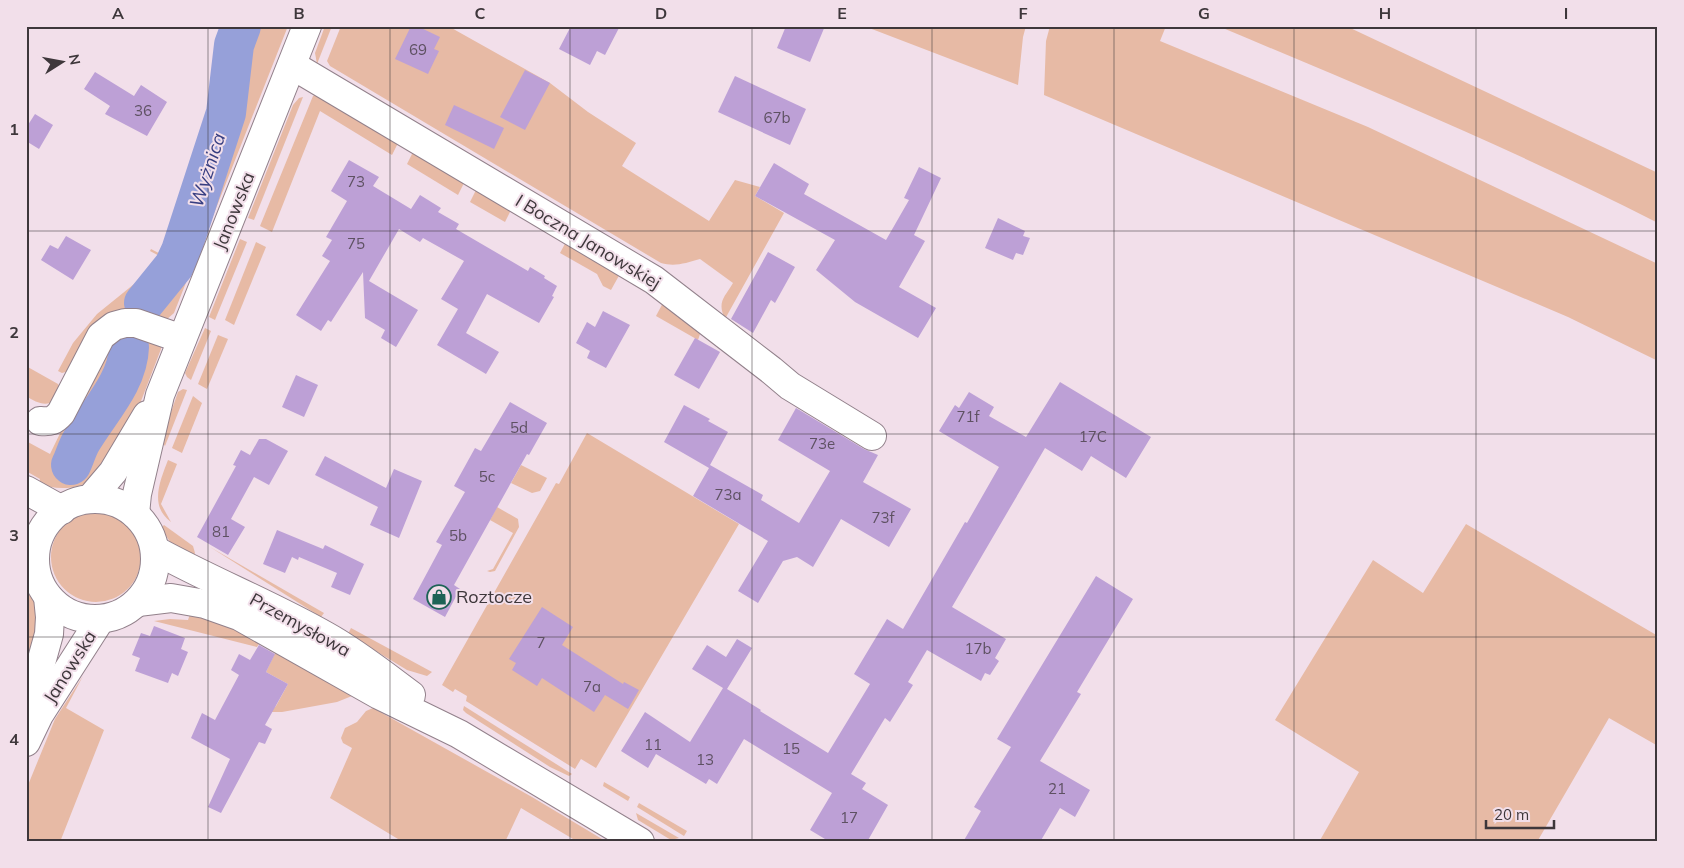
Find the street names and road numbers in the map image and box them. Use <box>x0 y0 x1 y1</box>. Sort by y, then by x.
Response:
street label: Janowska <box>208 169 260 253</box>
street label: I Boczna Janowskiej <box>511 189 665 294</box>
street label: Przemysłowa <box>246 587 355 662</box>
street label: Janowska <box>38 626 101 708</box>

